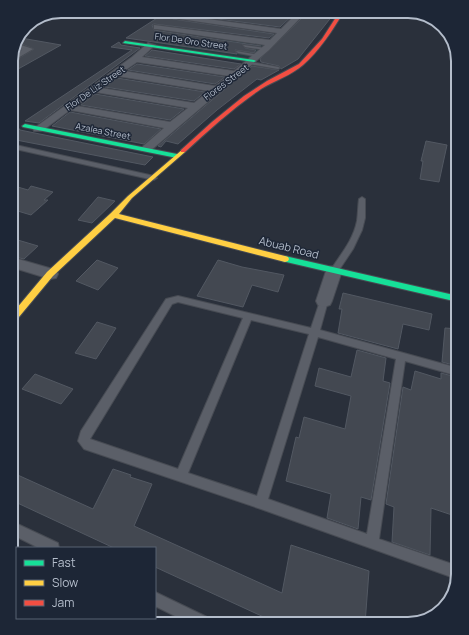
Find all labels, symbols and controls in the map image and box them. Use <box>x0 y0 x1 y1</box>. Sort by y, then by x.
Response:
street label: Flor De Oro Street <box>154 29 229 53</box>
street label: Flores Street <box>201 61 252 103</box>
street label: Flor De Liz Street <box>63 62 128 113</box>
street label: Azalea Street <box>74 119 132 143</box>
street label: Abuab Road <box>258 232 320 262</box>
legend <box>16 547 156 619</box>
text: Fast <box>52 554 76 571</box>
text: Slow <box>52 574 78 591</box>
text: Jam <box>52 594 74 611</box>

